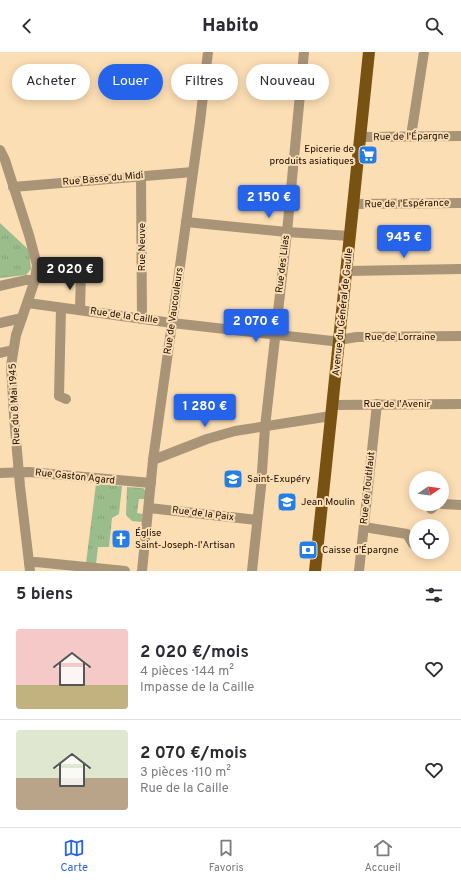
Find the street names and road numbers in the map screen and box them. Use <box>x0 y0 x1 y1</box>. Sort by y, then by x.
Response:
street label: Rue de l'Épargne <box>373 130 449 144</box>
street label: Rue Basse du Midi <box>62 169 144 189</box>
street label: Rue de l'Espérance <box>364 197 450 211</box>
street label: Rue Neuve <box>136 223 149 271</box>
street label: Rue des Lilas <box>273 234 293 294</box>
street label: Avenue du Général de Gaulle <box>330 247 356 377</box>
street label: Rue de Vaucouleurs <box>161 266 187 355</box>
street label: Rue de la Caille <box>89 305 159 327</box>
street label: Rue de Lorraine <box>365 331 435 344</box>
street label: Rue du 8 Mai 1945 <box>6 363 24 445</box>
street label: Rue de l'Avenir <box>364 398 431 411</box>
street label: Rue de Toutifaut <box>358 451 378 525</box>
street label: Rue Gaston Agard <box>34 466 116 488</box>
street label: Rue de la Paix <box>171 504 235 524</box>

